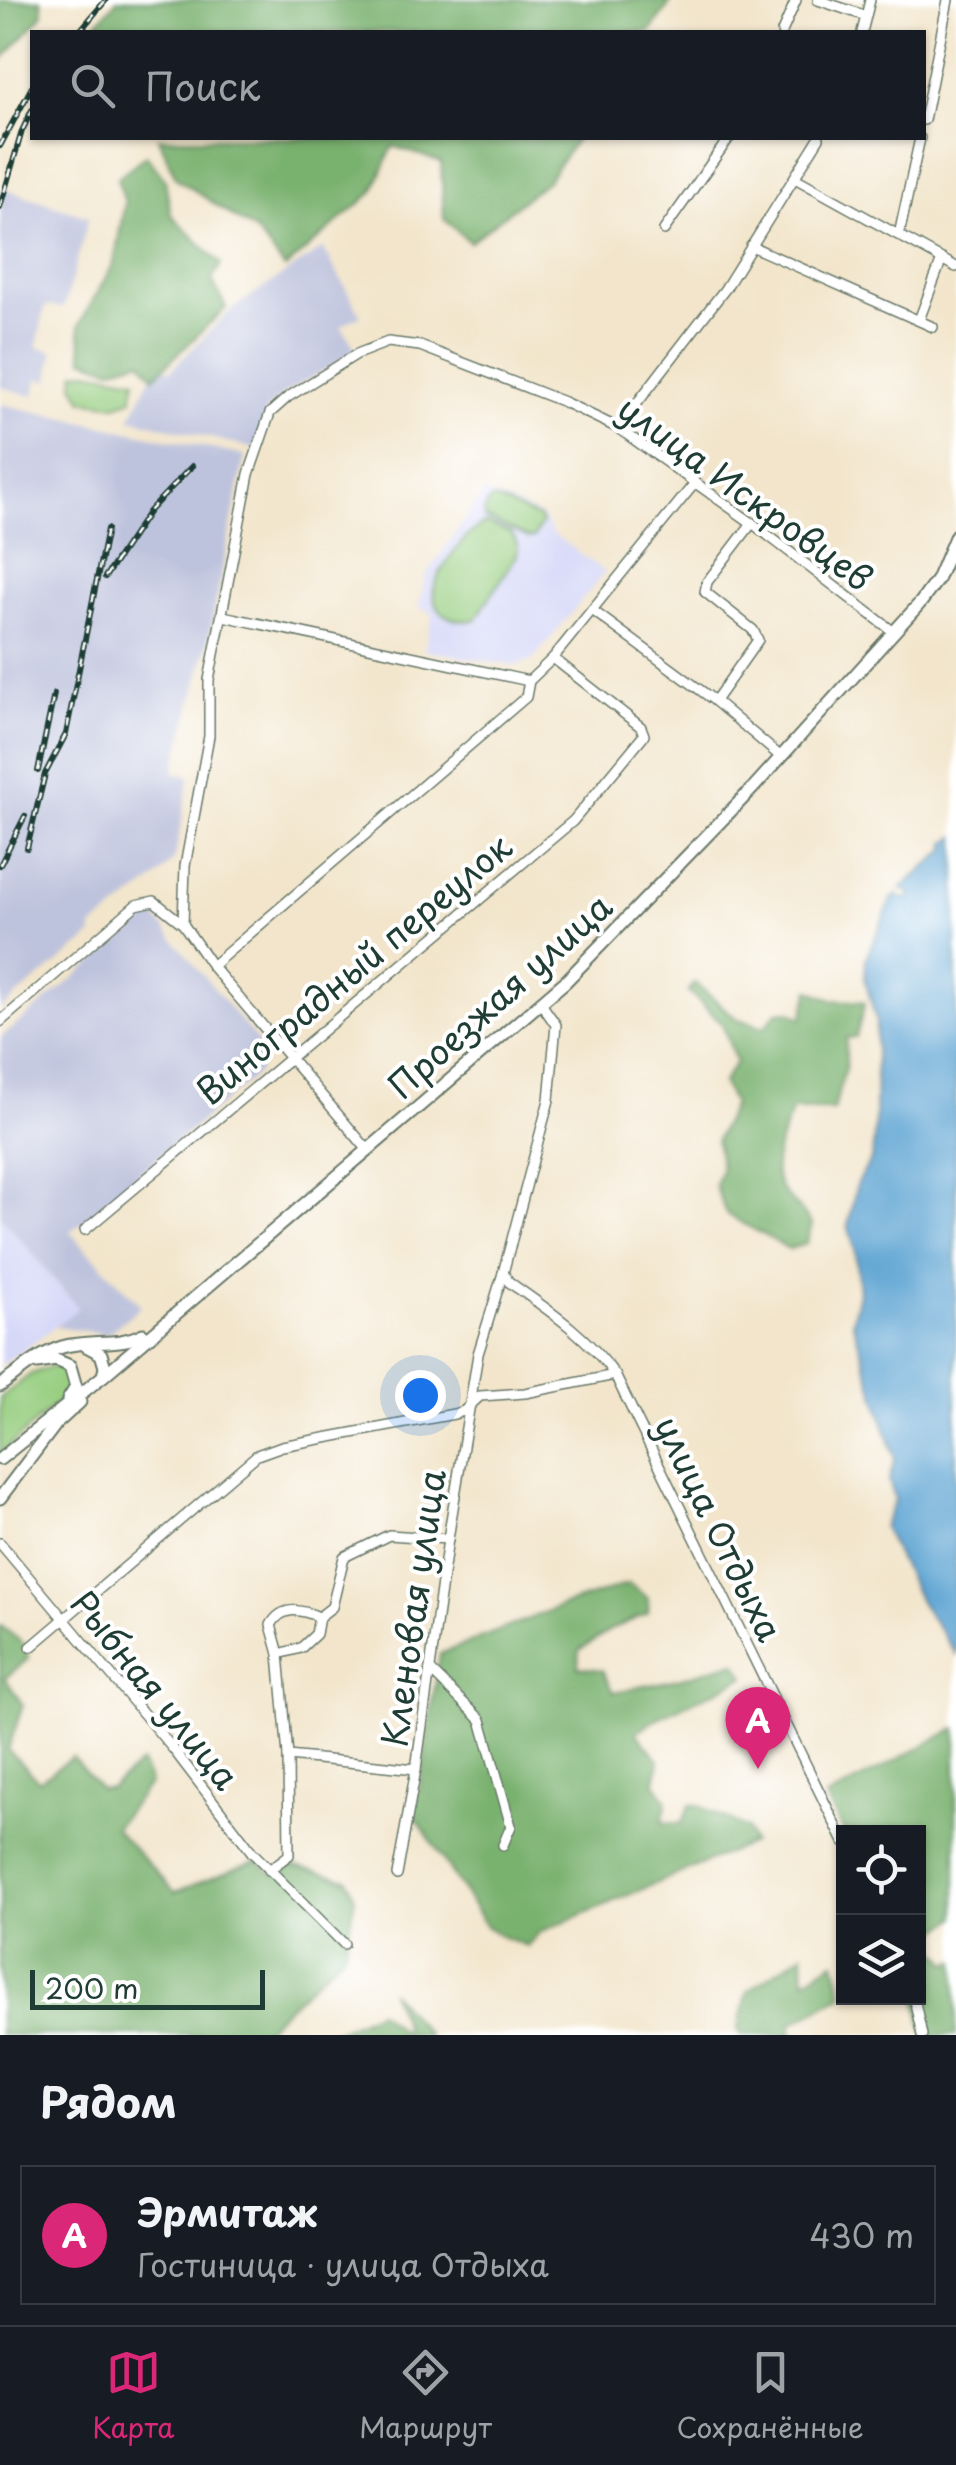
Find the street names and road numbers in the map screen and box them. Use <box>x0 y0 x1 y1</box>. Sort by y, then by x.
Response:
street label: улица Искровцев <box>608 381 884 603</box>
street label: Виноградный переулок <box>184 820 523 1116</box>
street label: Проезжая улица <box>375 880 623 1110</box>
street label: улица Отдыха <box>642 1406 798 1650</box>
street label: Кленовая улица <box>366 1466 458 1750</box>
street label: Рыбная улица <box>59 1578 253 1800</box>

